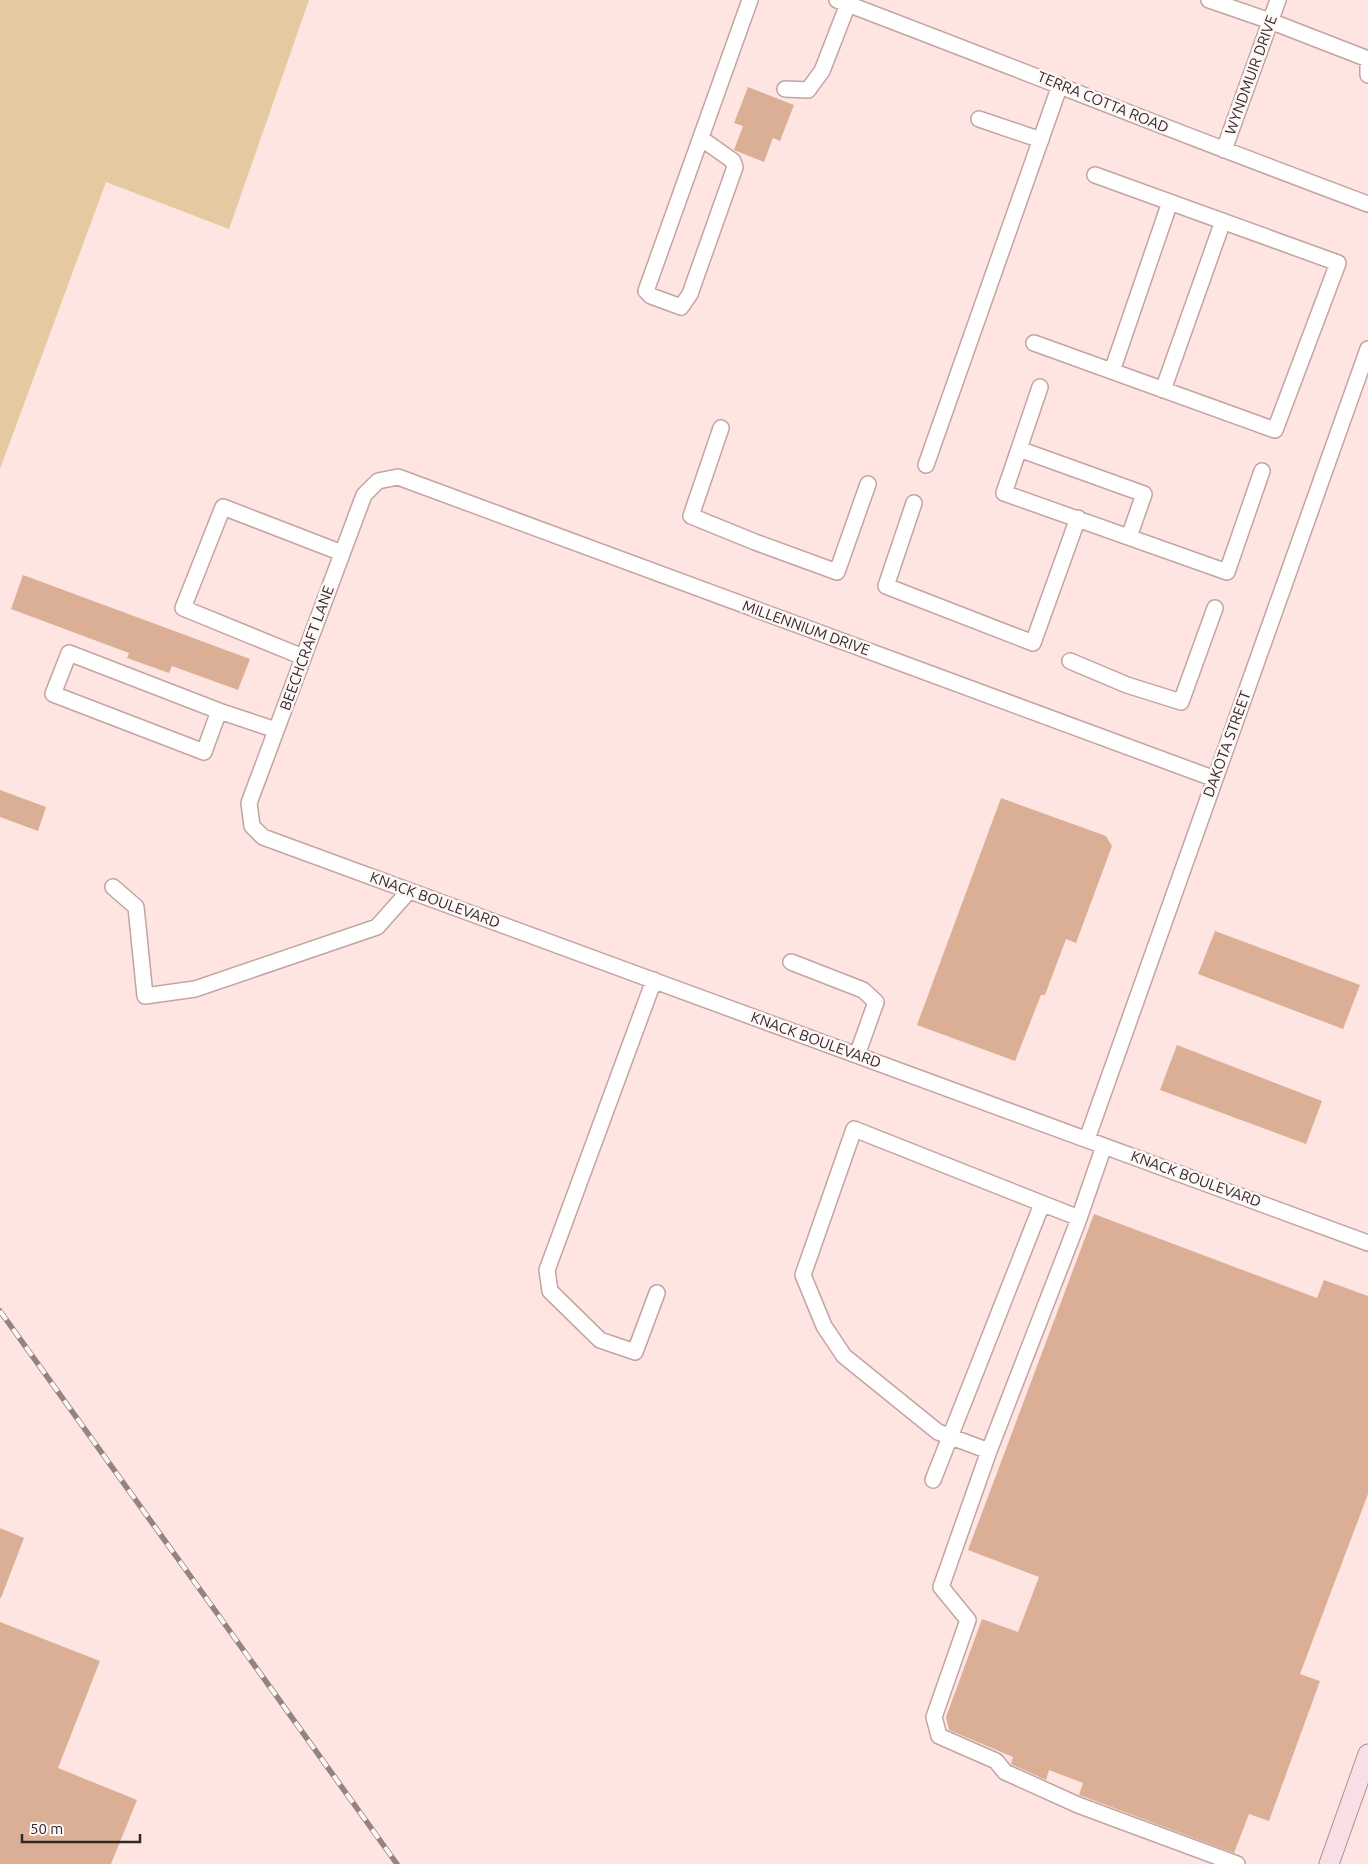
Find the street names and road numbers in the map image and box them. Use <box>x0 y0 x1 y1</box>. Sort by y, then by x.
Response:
street label: WYNDMUIR DRIVE <box>1221 13 1280 137</box>
street label: TERRA COTTA ROAD <box>1035 67 1171 136</box>
street label: BEECHCRAFT LANE <box>276 583 337 712</box>
street label: MILLENNIUM DRIVE <box>740 597 872 658</box>
street label: DAKOTA STREET <box>1199 688 1254 799</box>
street label: KNACK BOULEVARD <box>368 868 503 931</box>
street label: KNACK BOULEVARD <box>749 1008 884 1071</box>
street label: KNACK BOULEVARD <box>1129 1147 1264 1210</box>

